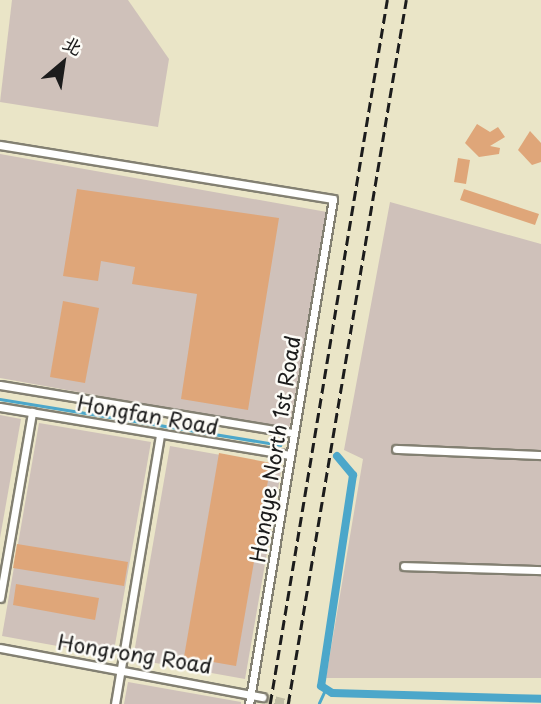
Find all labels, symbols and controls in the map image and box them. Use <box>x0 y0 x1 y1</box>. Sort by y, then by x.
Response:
north arrow <box>28 28 98 98</box>
text: 北 <box>58 28 88 61</box>
street label: Hongye North 1st Road <box>243 331 305 567</box>
street label: Hongfan Road <box>75 389 221 439</box>
street label: Hongrong Road <box>56 628 214 678</box>

